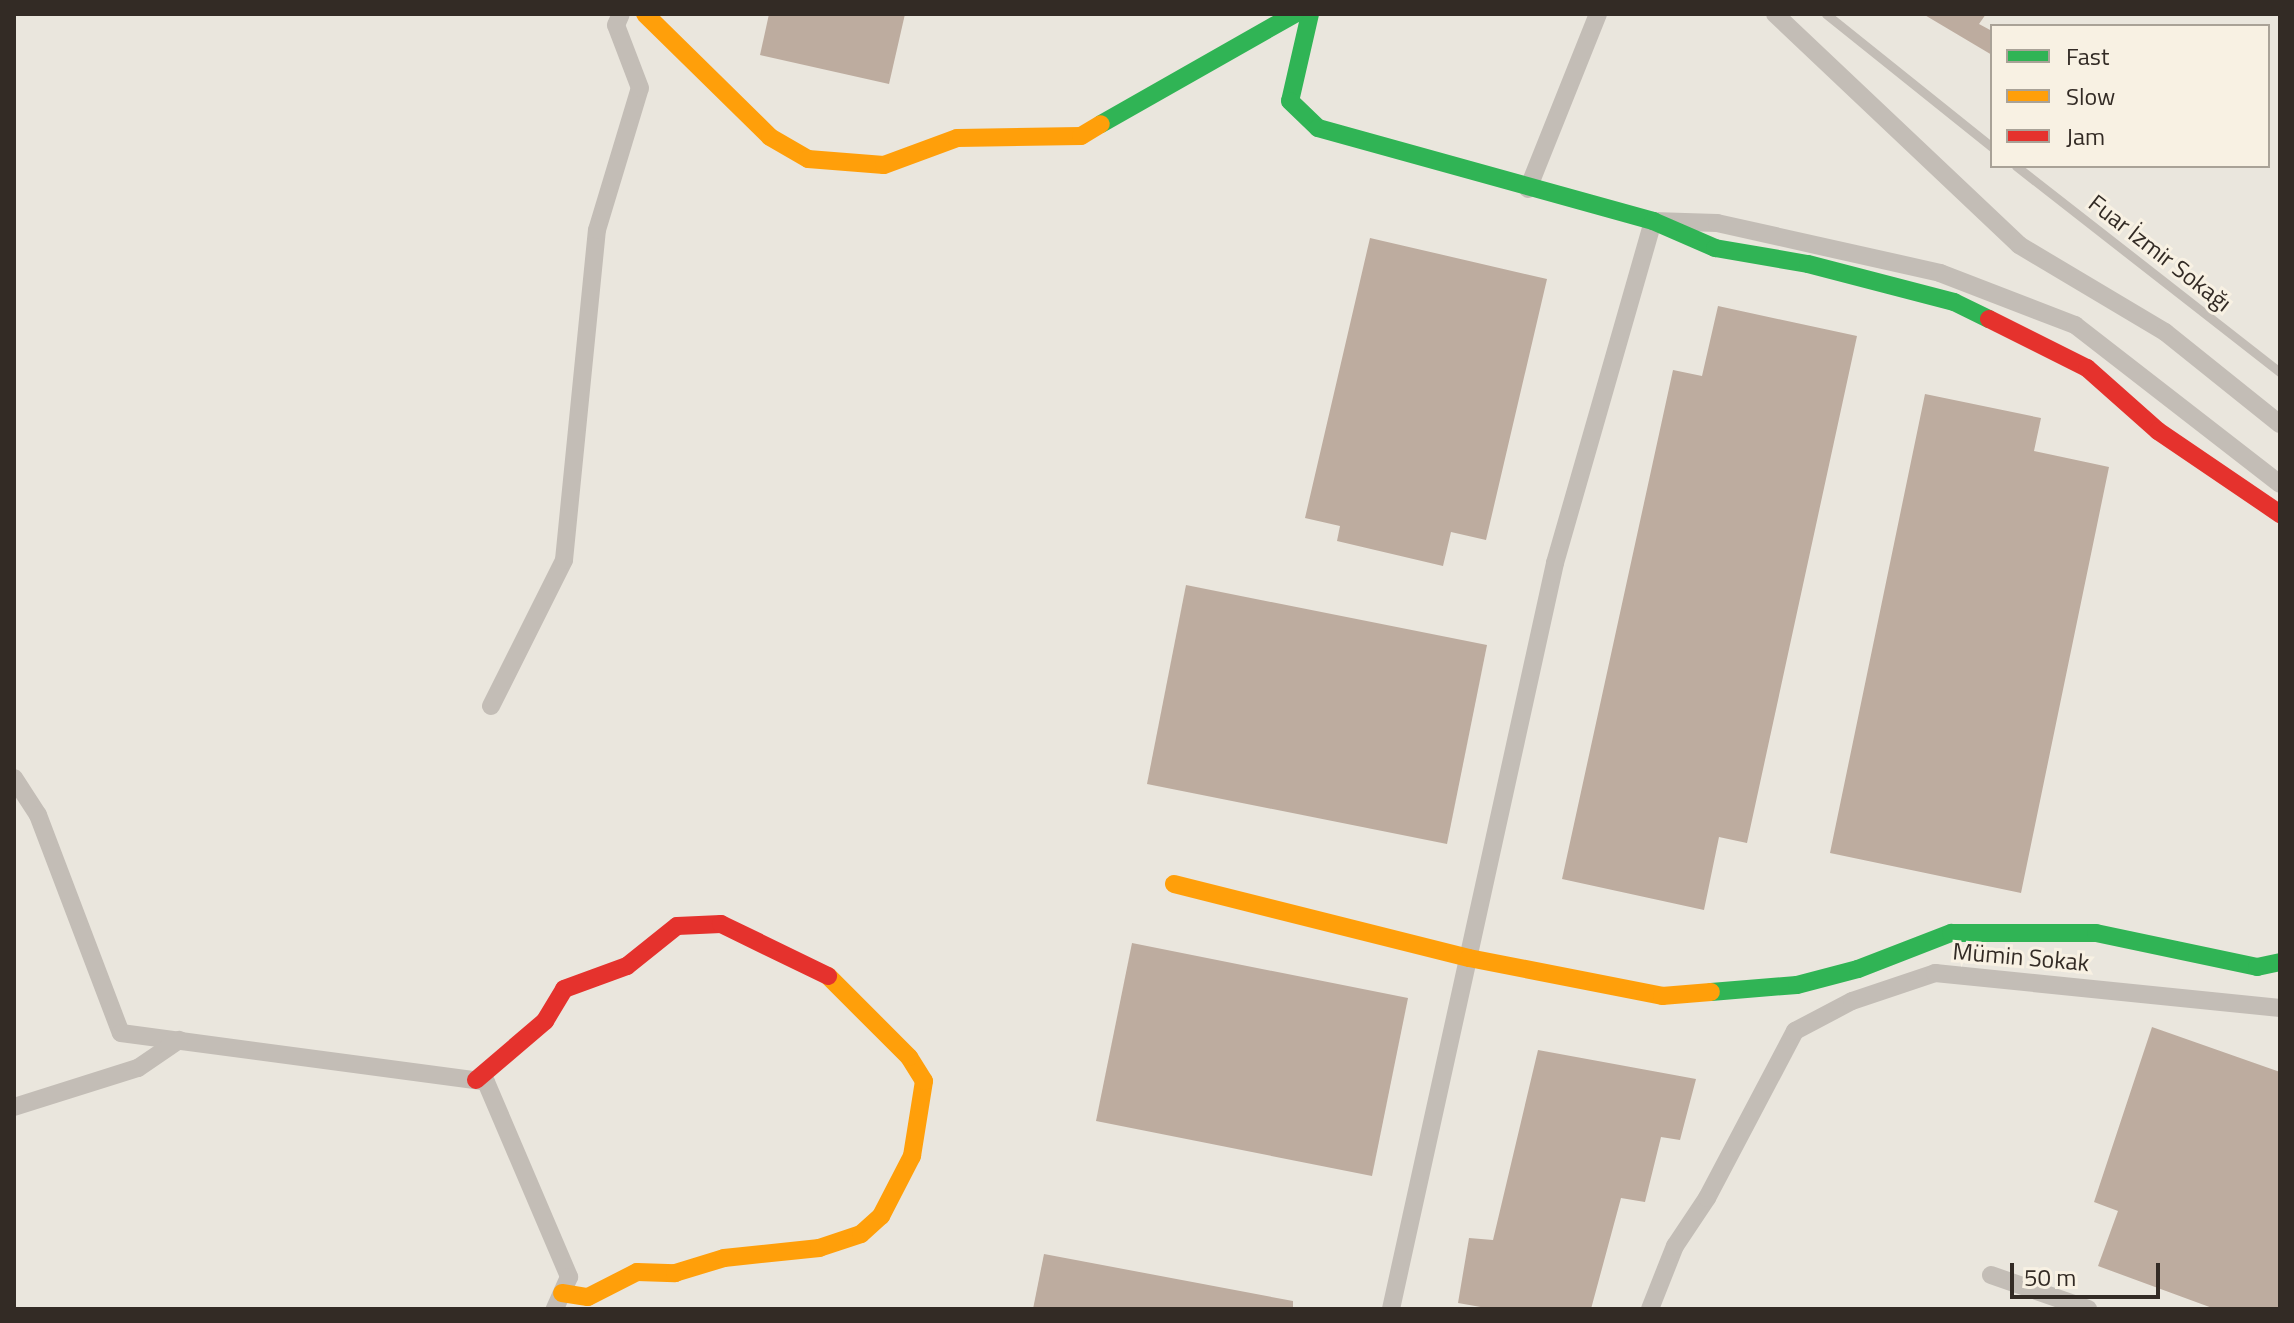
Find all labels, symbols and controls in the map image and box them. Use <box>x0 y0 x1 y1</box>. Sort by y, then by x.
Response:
legend <box>1990 24 2270 168</box>
text: Fast <box>2066 38 2109 74</box>
text: Slow <box>2066 78 2115 114</box>
text: Jam <box>2066 118 2105 154</box>
street label: Fuar İzmir Sokağı <box>2083 188 2237 318</box>
street label: Mümin Sokak <box>1951 937 2091 977</box>
scale bar <box>2014 1247 2164 1297</box>
text: 50 m <box>2024 1259 2076 1295</box>

